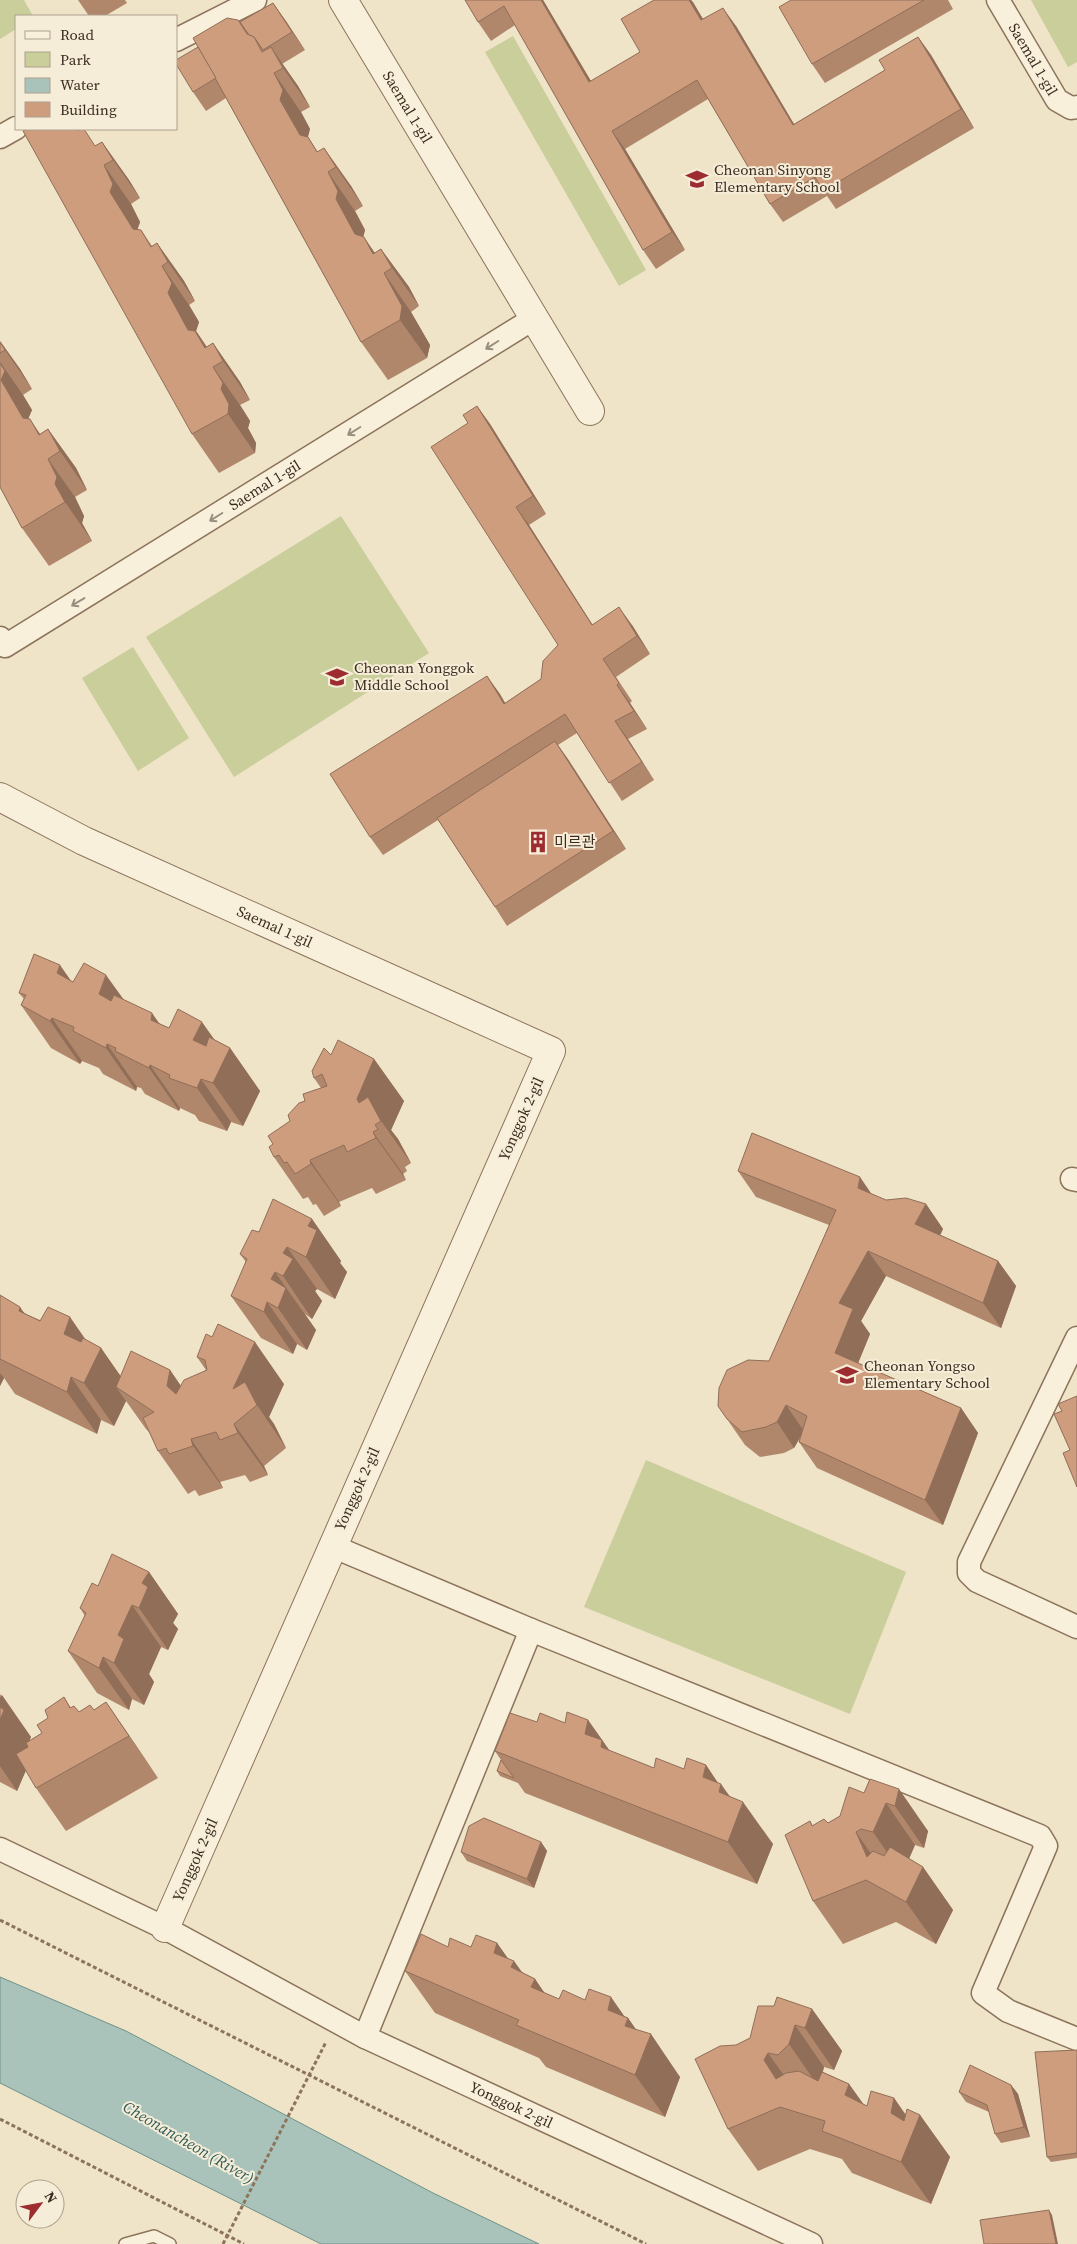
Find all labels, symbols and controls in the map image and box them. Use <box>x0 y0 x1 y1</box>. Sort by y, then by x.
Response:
legend <box>15 15 178 130</box>
street label: Saemal 1-gil <box>1004 19 1063 100</box>
text: Road <box>60 24 94 45</box>
text: Park <box>60 49 92 70</box>
street label: Saemal 1-gil <box>378 67 438 147</box>
text: Water <box>60 74 101 95</box>
text: Building <box>60 99 117 120</box>
place label: Cheonan Sinyong Elementary School <box>714 159 841 197</box>
school or university icon: Cheonan Sinyong Elementary School <box>684 166 710 192</box>
one-way arrow <box>485 340 499 350</box>
one-way arrow <box>347 426 361 436</box>
street label: Saemal 1-gil <box>225 454 305 515</box>
one-way arrow <box>209 511 223 522</box>
one-way arrow <box>71 597 85 607</box>
place label: Cheonan Yonggok Middle School <box>354 657 475 695</box>
school or university icon: Cheonan Yonggok Middle School <box>324 664 350 690</box>
building icon: 미르관 <box>525 829 551 855</box>
place label: 미르관 <box>554 831 596 852</box>
street label: Saemal 1-gil <box>234 900 317 953</box>
street label: Yonggok 2-gil <box>493 1073 549 1164</box>
place label: Cheonan Yongso Elementary School <box>864 1355 991 1393</box>
school or university icon: Cheonan Yongso Elementary School <box>834 1362 860 1388</box>
street label: Yonggok 2-gil <box>329 1443 385 1534</box>
street label: Yonggok 2-gil <box>167 1814 223 1905</box>
street label: Yonggok 2-gil <box>466 2076 557 2133</box>
water label: Cheonancheon (River) <box>119 2095 259 2189</box>
north arrow <box>15 2179 65 2229</box>
text: N <box>40 2187 62 2207</box>

